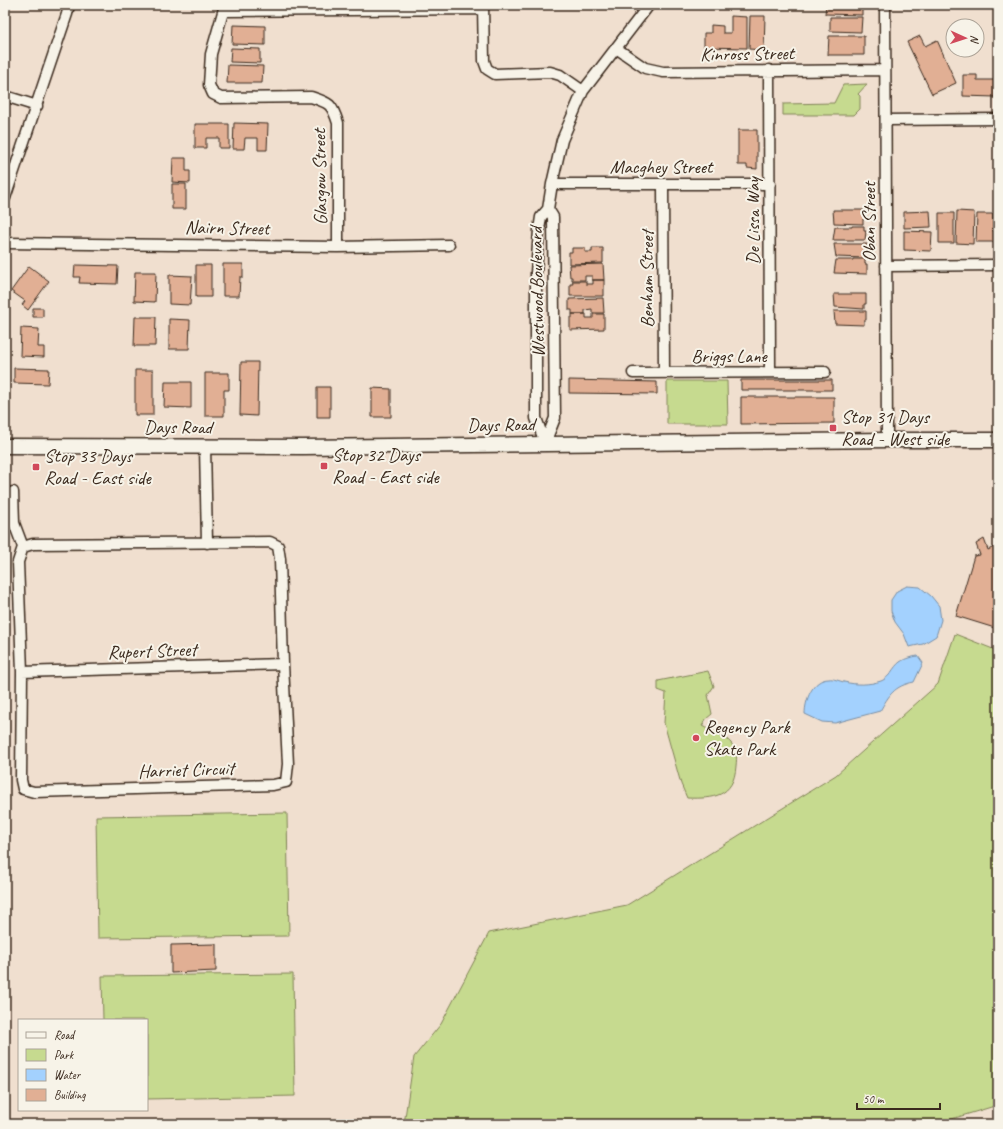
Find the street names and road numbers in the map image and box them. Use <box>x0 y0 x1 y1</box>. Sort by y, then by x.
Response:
street label: Kinross Street <box>700 41 796 67</box>
street label: Glasgow Street <box>307 127 333 225</box>
street label: Macghey Street <box>610 155 714 179</box>
street label: De Lissa Way <box>741 176 765 265</box>
street label: Oban Street <box>857 180 881 262</box>
street label: Nairn Street <box>185 215 271 241</box>
street label: Westwood Boulevard <box>524 223 550 357</box>
street label: Benham Street <box>635 228 659 328</box>
street label: Briggs Lane <box>691 344 769 368</box>
street label: Days Road <box>467 412 538 438</box>
street label: Days Road <box>144 415 214 439</box>
street label: Rupert Street <box>107 637 200 665</box>
street label: Harriet Circuit <box>138 756 237 784</box>

